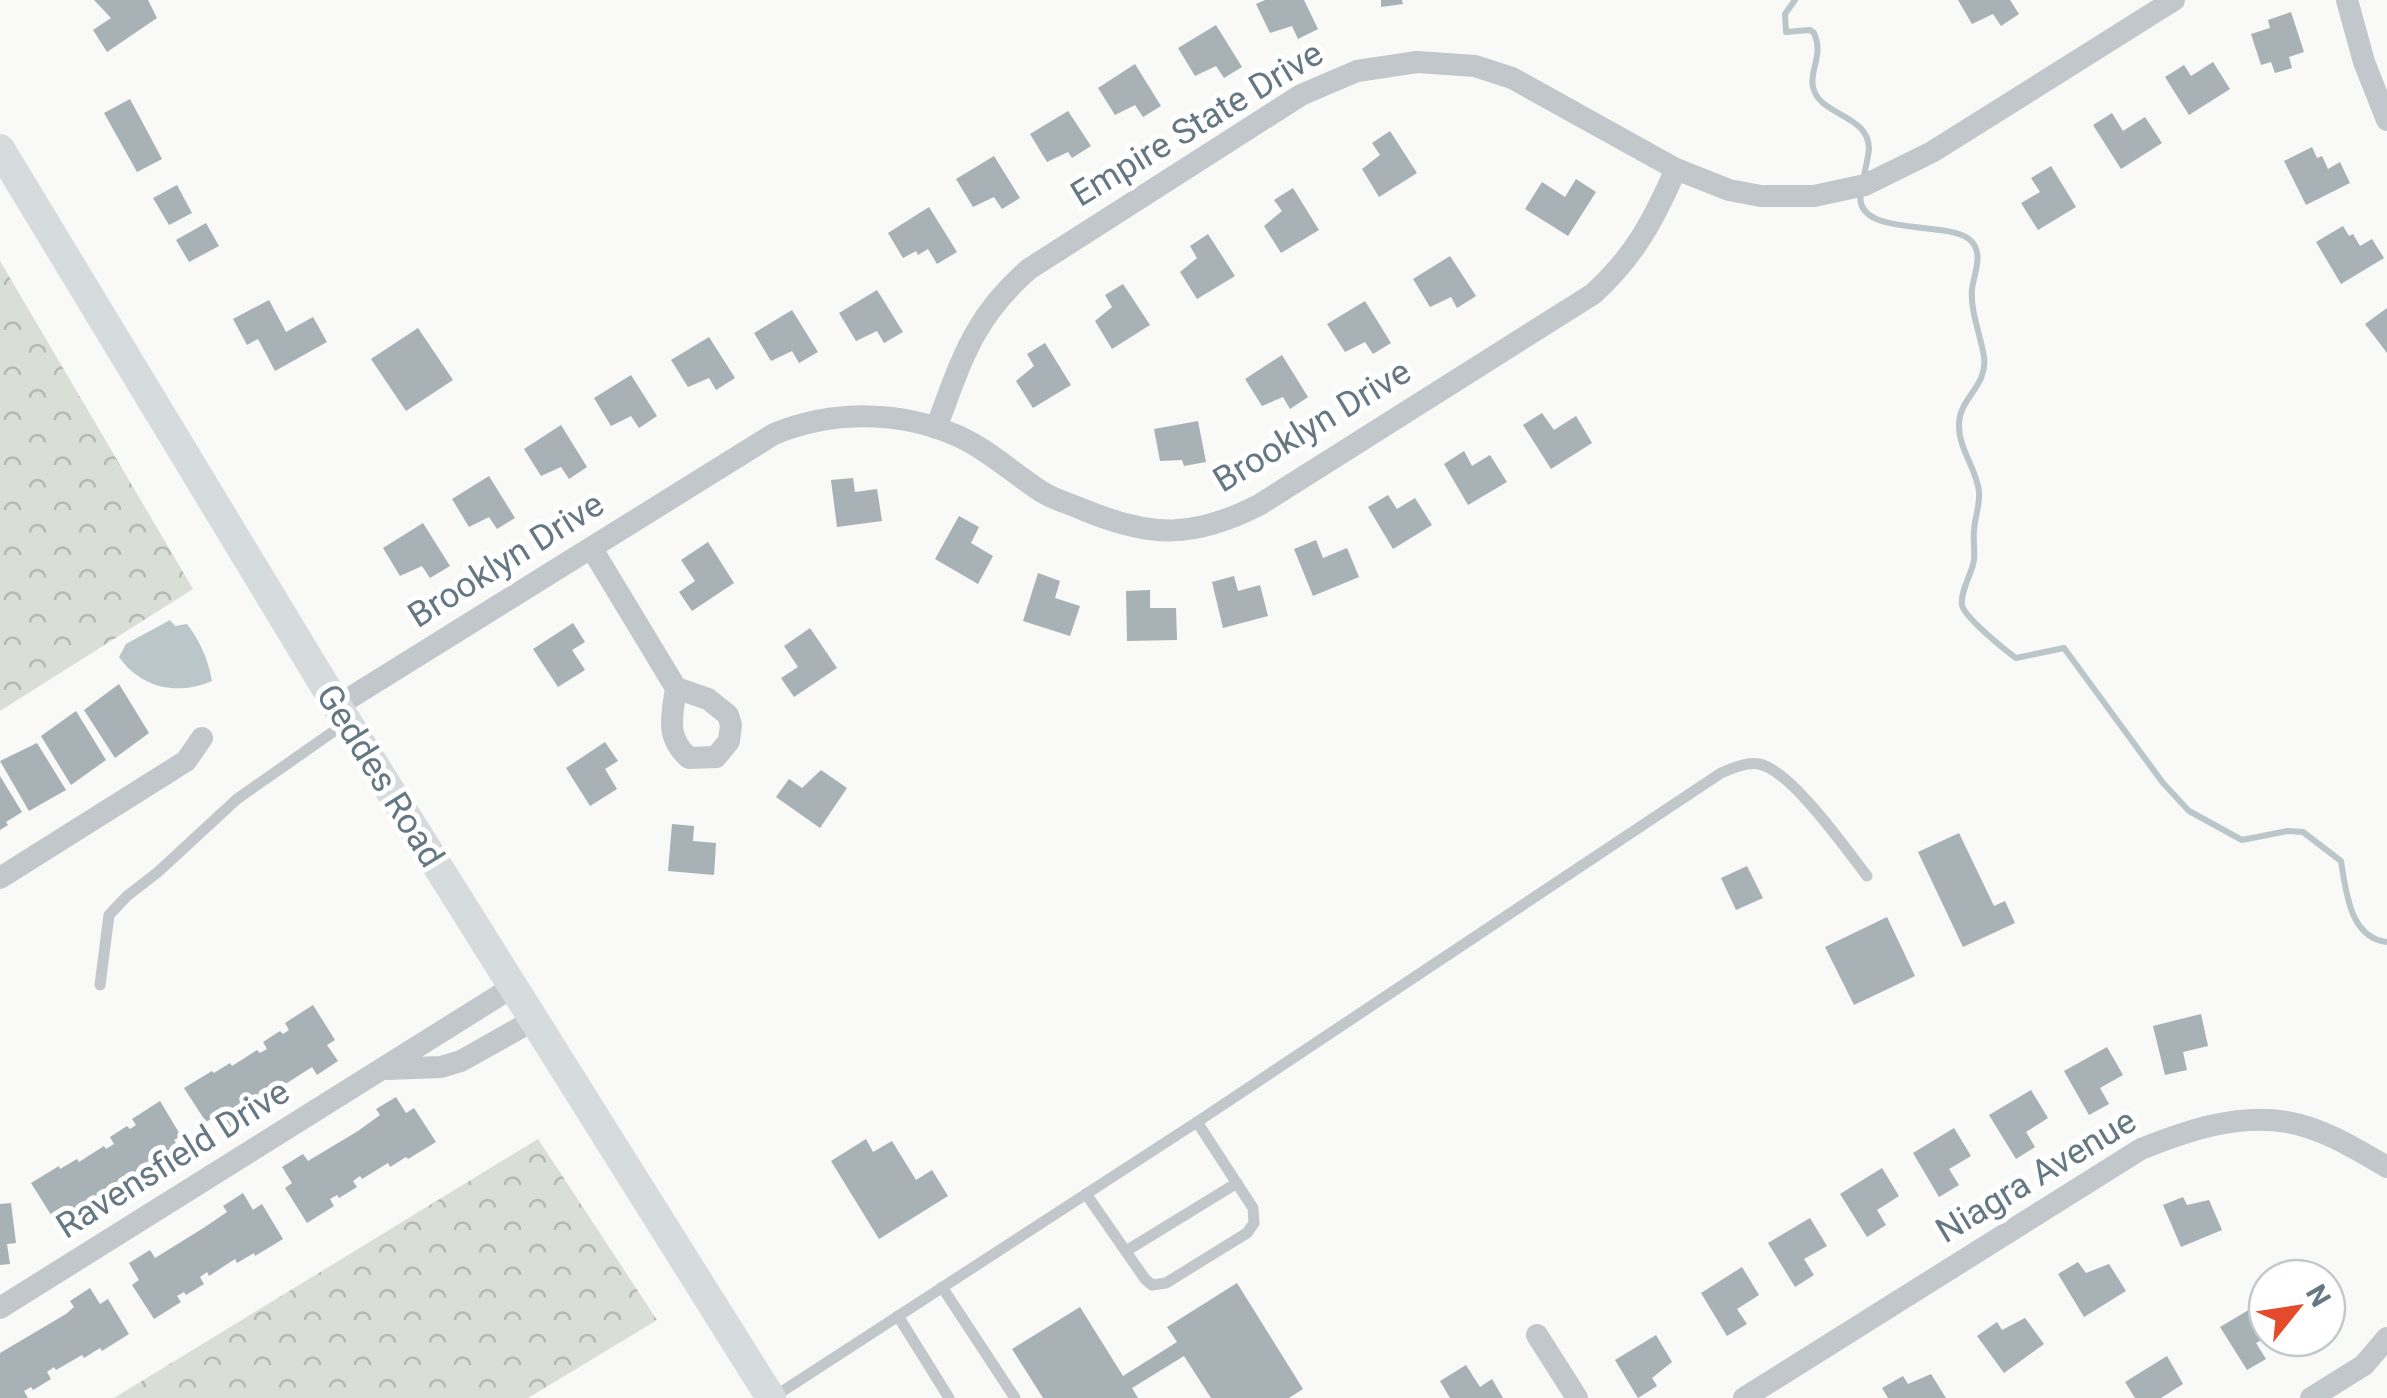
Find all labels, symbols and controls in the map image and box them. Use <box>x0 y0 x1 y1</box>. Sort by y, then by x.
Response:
street label: Empire State Drive <box>1064 33 1330 215</box>
street label: Brooklyn Drive <box>1206 351 1418 501</box>
street label: Brooklyn Drive <box>401 484 611 636</box>
street label: Geddes Road <box>308 677 452 875</box>
street label: Ravensfield Drive <box>49 1071 297 1247</box>
street label: Niagra Avenue <box>1929 1100 2143 1252</box>
north arrow <box>2247 1258 2347 1358</box>
text: N <box>2299 1279 2337 1313</box>

